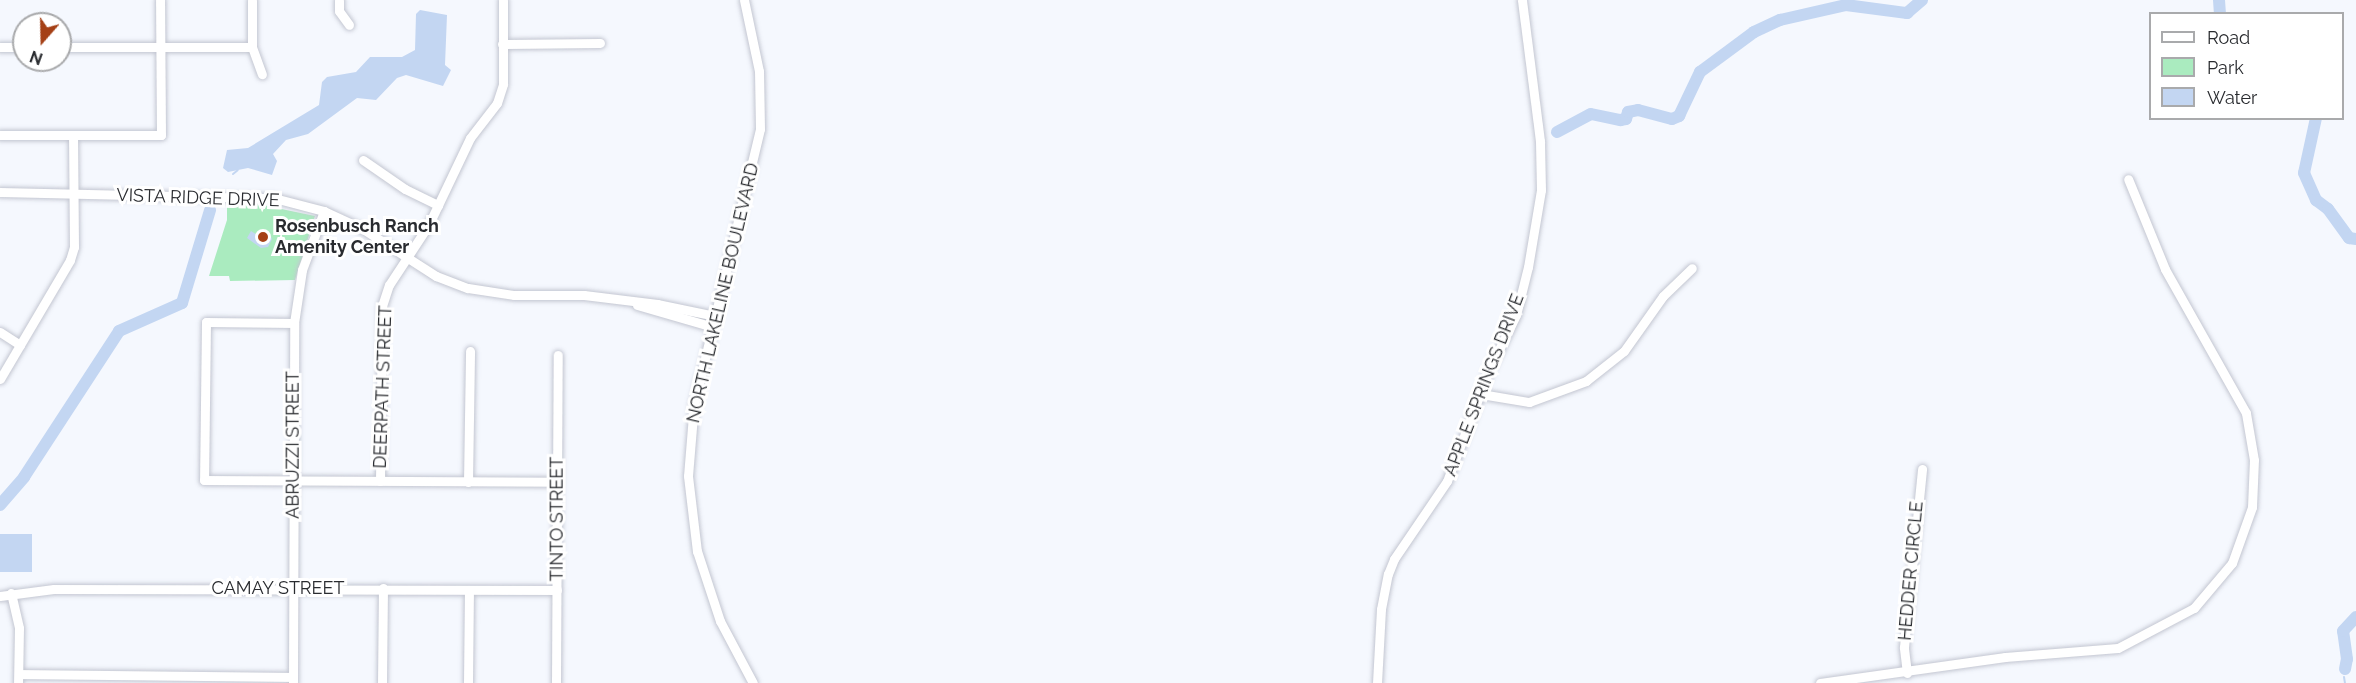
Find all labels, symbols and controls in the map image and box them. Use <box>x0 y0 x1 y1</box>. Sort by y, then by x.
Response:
north arrow <box>12 12 72 72</box>
legend <box>2149 12 2344 120</box>
text: Road <box>2207 27 2250 48</box>
text: N <box>27 46 45 69</box>
text: Park <box>2207 57 2244 78</box>
text: Water <box>2207 87 2257 108</box>
street label: NORTH LAKELINE BOULEVARD <box>683 161 763 425</box>
street label: VISTA RIDGE DRIVE <box>116 184 280 212</box>
place label: Rosenbusch Ranch Amenity Center <box>275 216 439 258</box>
marker: Rosenbusch Ranch Amenity Center <box>256 230 270 244</box>
street label: APPLE SPRINGS DRIVE <box>1439 291 1529 479</box>
street label: DEERPATH STREET <box>369 305 397 469</box>
street label: ABRUZZI STREET <box>282 371 304 519</box>
street label: TINTO STREET <box>546 457 568 581</box>
street label: HEDDER CIRCLE <box>1894 500 1928 642</box>
street label: CAMAY STREET <box>211 577 345 599</box>

